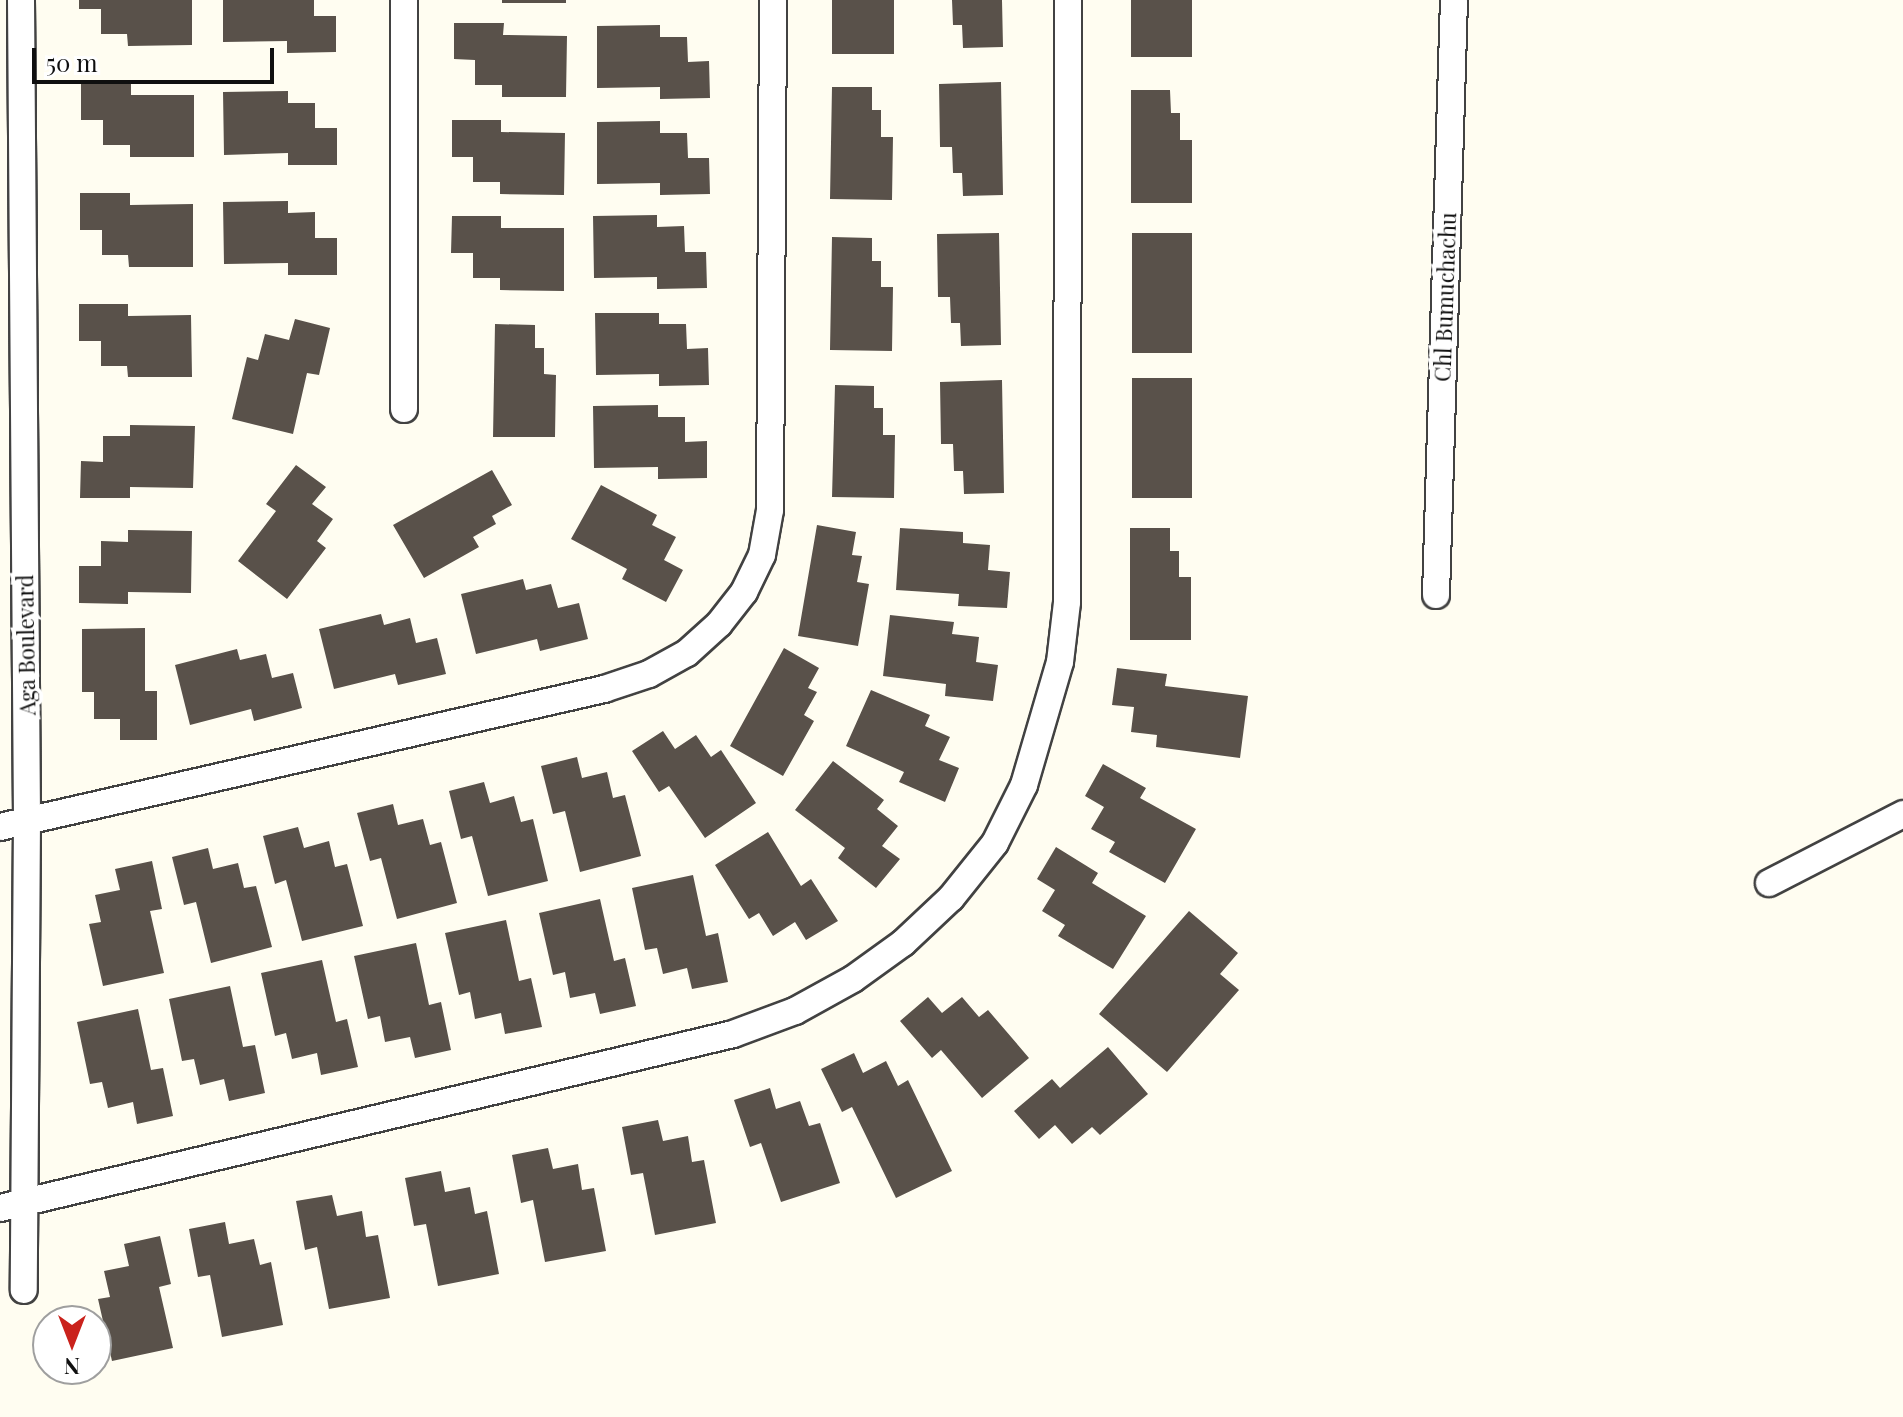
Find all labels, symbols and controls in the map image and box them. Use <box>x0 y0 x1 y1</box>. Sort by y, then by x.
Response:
scale bar <box>36 32 278 82</box>
text: 50 m <box>46 46 98 78</box>
street label: Chl Bumuchachu <box>1429 212 1461 382</box>
street label: Aga Boulevard <box>12 574 40 716</box>
north arrow <box>32 1305 112 1385</box>
text: N <box>64 1352 80 1382</box>

